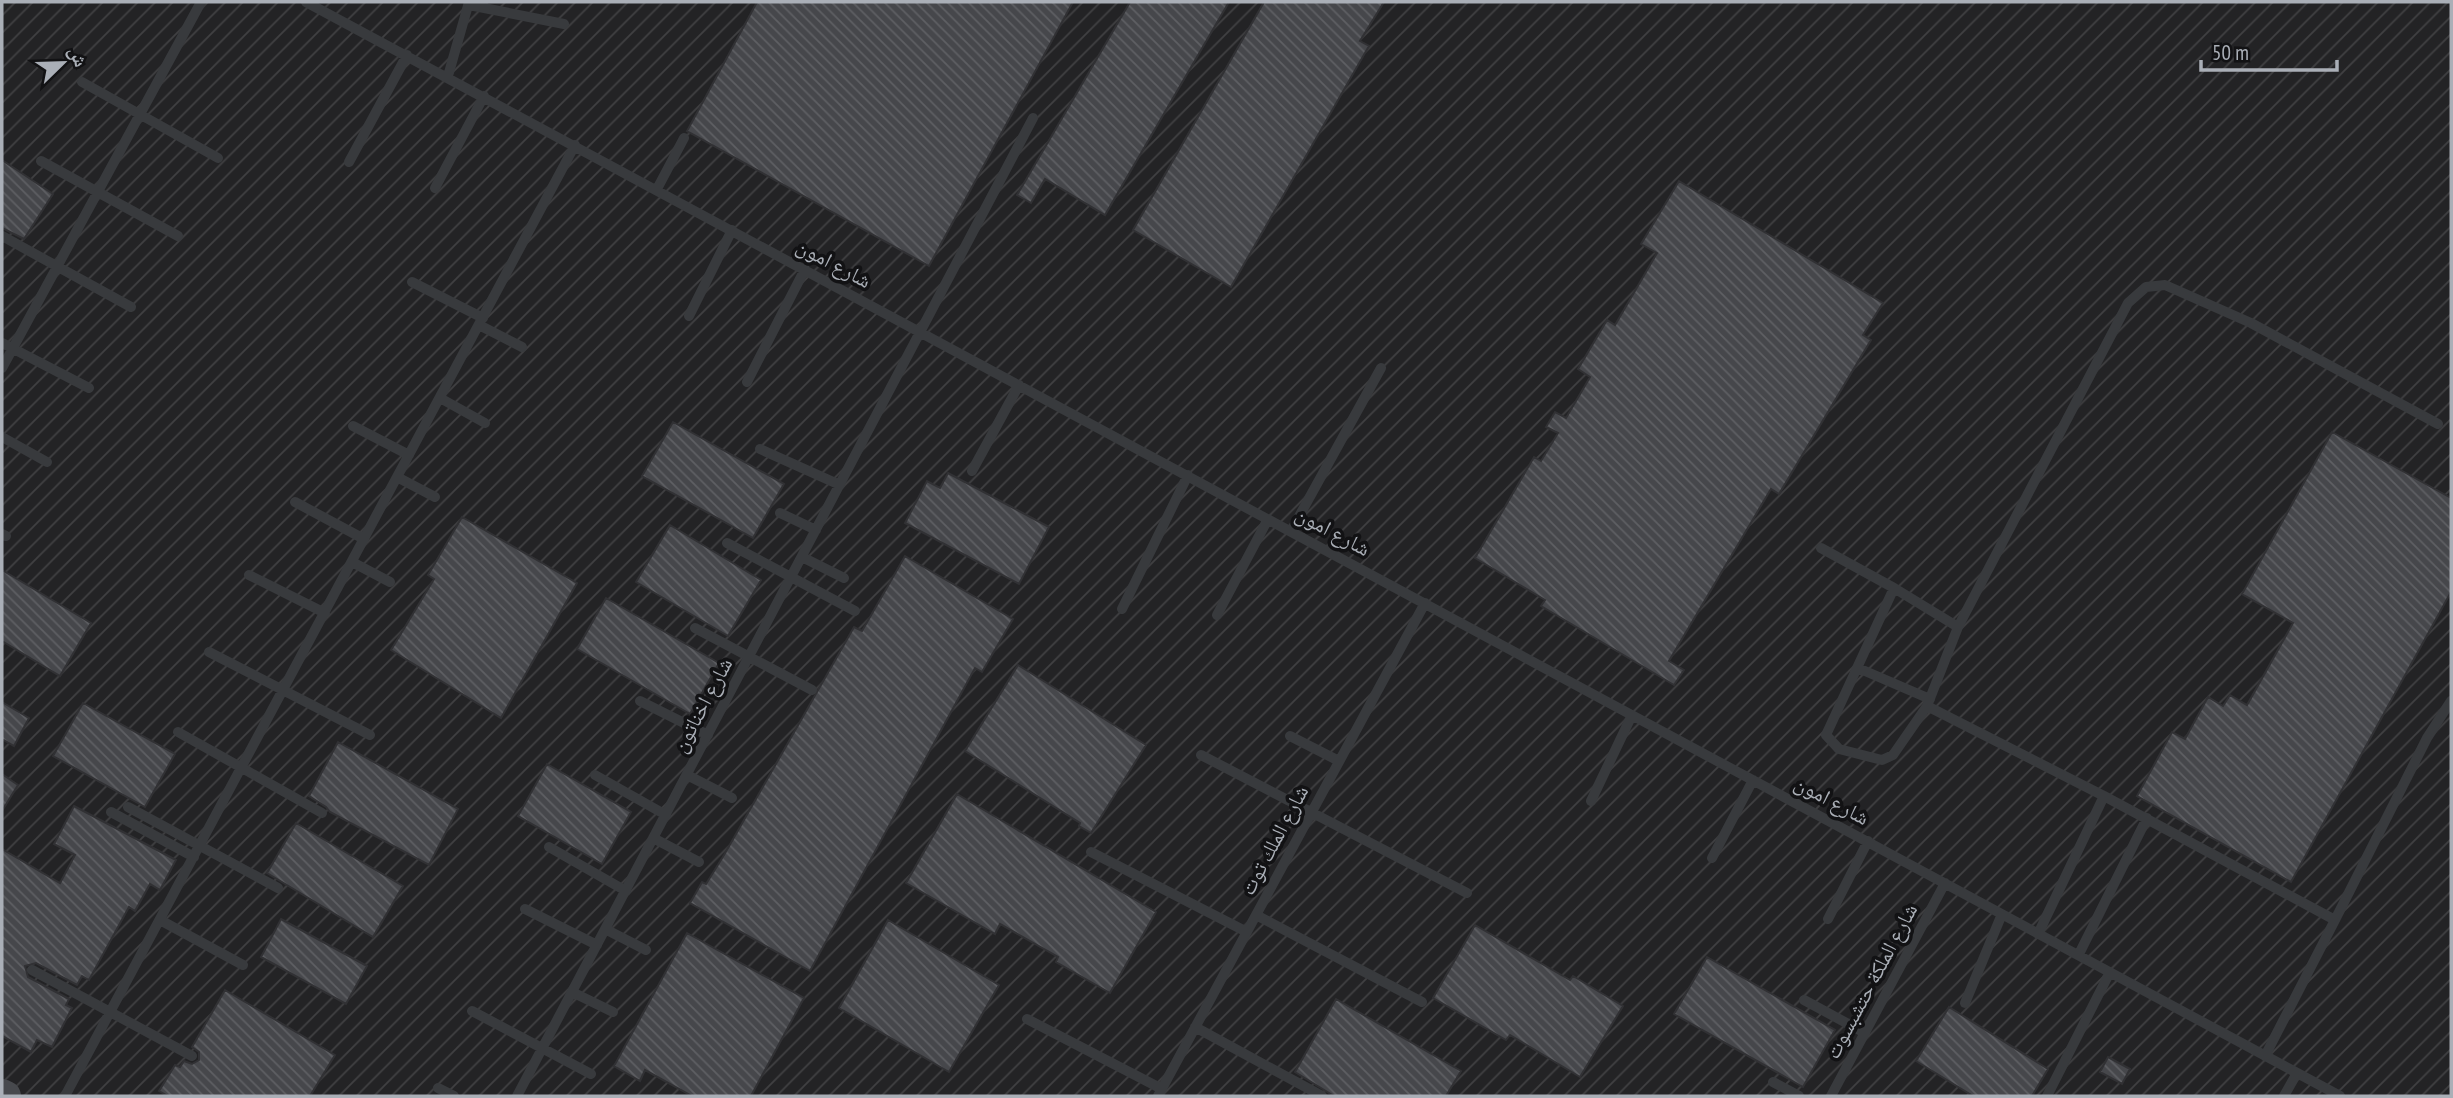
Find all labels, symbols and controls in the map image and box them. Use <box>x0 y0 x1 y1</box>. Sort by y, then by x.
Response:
north arrow <box>28 28 98 98</box>
scale bar <box>2201 28 2338 72</box>
text: 50 m <box>2212 39 2249 66</box>
text: ش <box>64 42 94 70</box>
street label: شارع امون <box>792 232 876 294</box>
street label: شارع امون <box>1291 500 1375 562</box>
street label: شارع اخناتون <box>666 653 738 757</box>
street label: شارع امون <box>1790 769 1874 831</box>
street label: شارع الملك توت <box>1234 780 1314 900</box>
street label: شارع الملكة حتشبسوت <box>1819 899 1923 1063</box>

